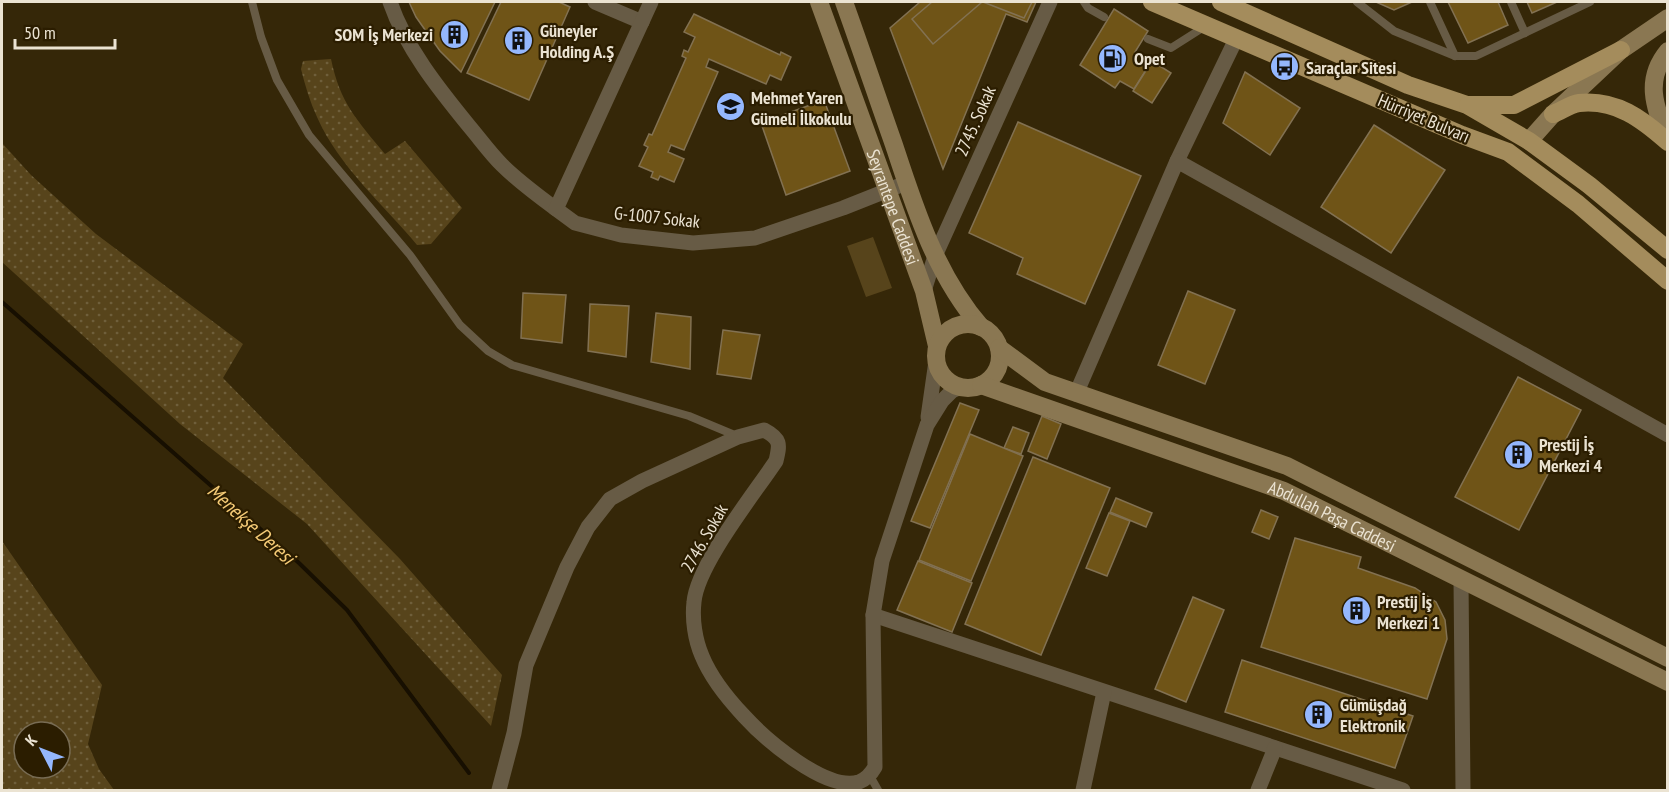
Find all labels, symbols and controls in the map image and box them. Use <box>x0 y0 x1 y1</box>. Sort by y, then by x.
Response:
scale bar <box>15 12 116 50</box>
building icon: SOM İş Merkezi <box>438 18 470 50</box>
place label: Güneyler Holding A.Ş <box>540 19 614 63</box>
text: 50 m <box>24 21 56 44</box>
place label: SOM İş Merkezi <box>334 23 433 46</box>
building icon: Güneyler Holding A.Ş <box>503 24 535 56</box>
fuel station icon: Opet <box>1097 42 1129 74</box>
place label: Opet <box>1134 47 1166 70</box>
bus stop icon: Saraçlar Sitesi <box>1269 51 1301 83</box>
place label: Saraçlar Sitesi <box>1306 56 1396 79</box>
street label: 2745. Sokak <box>949 82 1001 160</box>
place label: Mehmet Yaren Gümeli İlkokulu <box>751 86 852 130</box>
street label: Hürriyet Bulvarı <box>1375 88 1473 148</box>
school or university icon: Mehmet Yaren Gümeli İlkokulu <box>714 91 746 123</box>
street label: Seyrantepe Caddesi <box>862 146 925 268</box>
street label: G-1007 Sokak <box>613 201 701 233</box>
place label: Prestij İş Merkezi 4 <box>1539 433 1602 477</box>
building icon: Prestij İş Merkezi 4 <box>1502 438 1534 470</box>
street label: Abdullah Paşa Caddesi <box>1265 475 1400 556</box>
water label: Menekşe Deresi <box>202 478 302 572</box>
street label: 2746. Sokak <box>675 500 733 576</box>
place label: Prestij İş Merkezi 1 <box>1377 590 1440 634</box>
building icon: Prestij İş Merkezi 1 <box>1340 595 1372 627</box>
place label: Gümüşdağ Elektronik <box>1340 693 1407 737</box>
building icon: Gümüşdağ Elektronik <box>1303 698 1335 730</box>
north arrow <box>12 720 72 780</box>
text: K <box>21 730 42 750</box>

